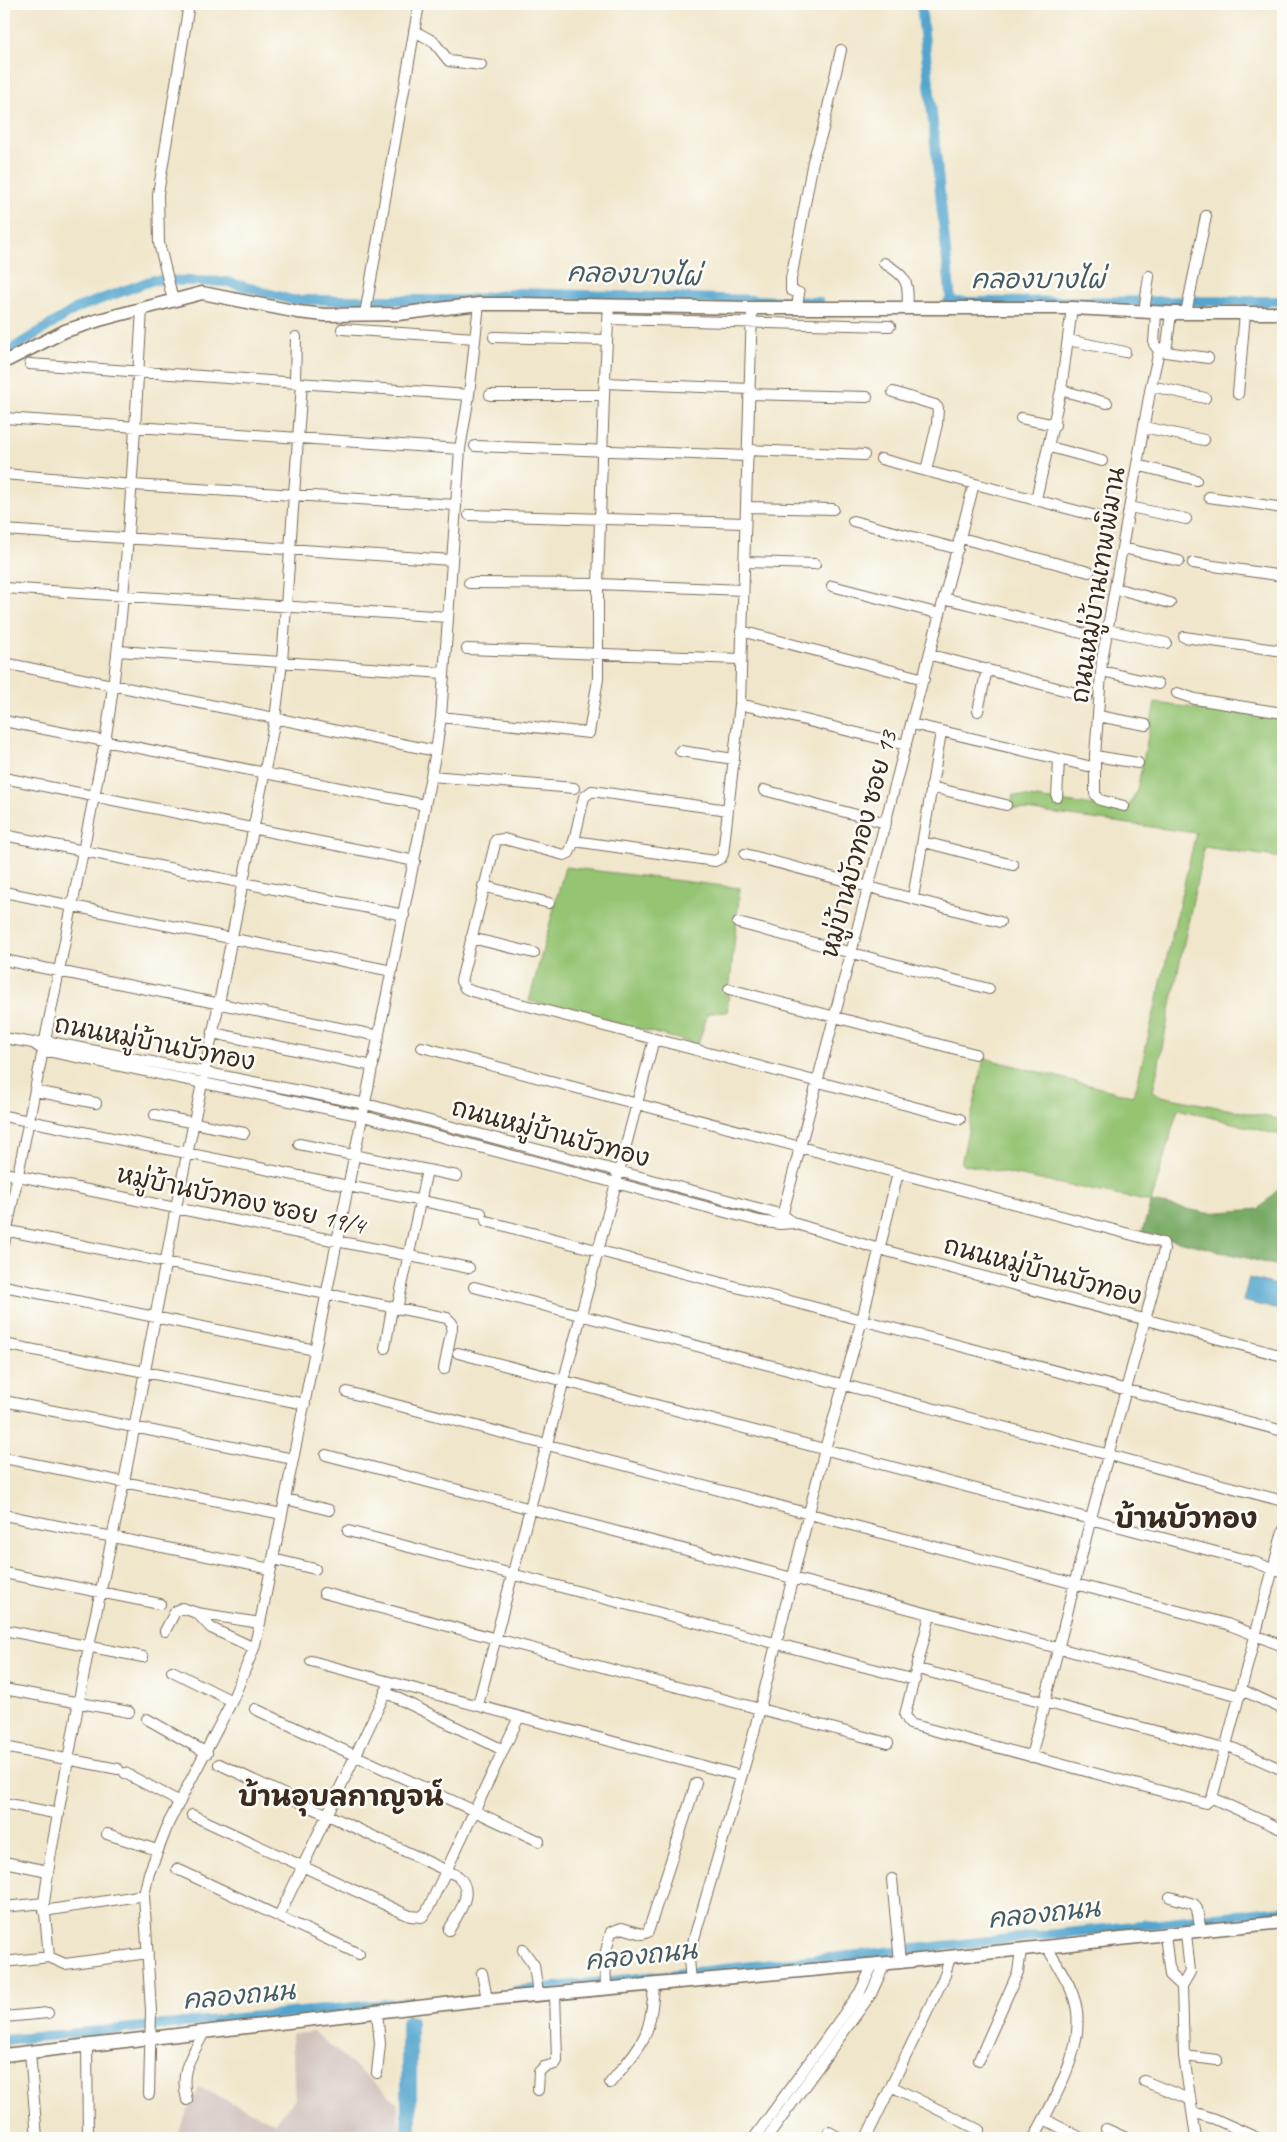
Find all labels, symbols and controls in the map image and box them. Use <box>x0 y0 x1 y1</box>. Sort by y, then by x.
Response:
water label: คลองบางไผ่ <box>567 255 706 293</box>
water label: คลองบางไผ่ <box>971 262 1110 296</box>
street label: ถนนหมู่บ้านเทพพิมาน <box>1063 464 1134 706</box>
street label: หมู่บ้านบัวทอง ซอย 13 <box>812 725 907 962</box>
street label: ถนนหมู่บ้านบัวทอง <box>51 1007 258 1080</box>
street label: ถนนหมู่บ้านบัวทอง <box>448 1090 654 1177</box>
street label: หมู่บ้านบัวทอง ซอย 19/4 <box>113 1157 371 1244</box>
street label: ถนนหมู่บ้านบัวทอง <box>940 1228 1146 1315</box>
district label: บ้านบัวทอง <box>1114 1500 1258 1536</box>
district label: บ้านอุบลกาญจน์ <box>238 1778 444 1817</box>
water label: คลองถนน <box>986 1891 1103 1936</box>
water label: คลองถนน <box>583 1933 700 1978</box>
water label: คลองถนน <box>182 1974 298 2017</box>

